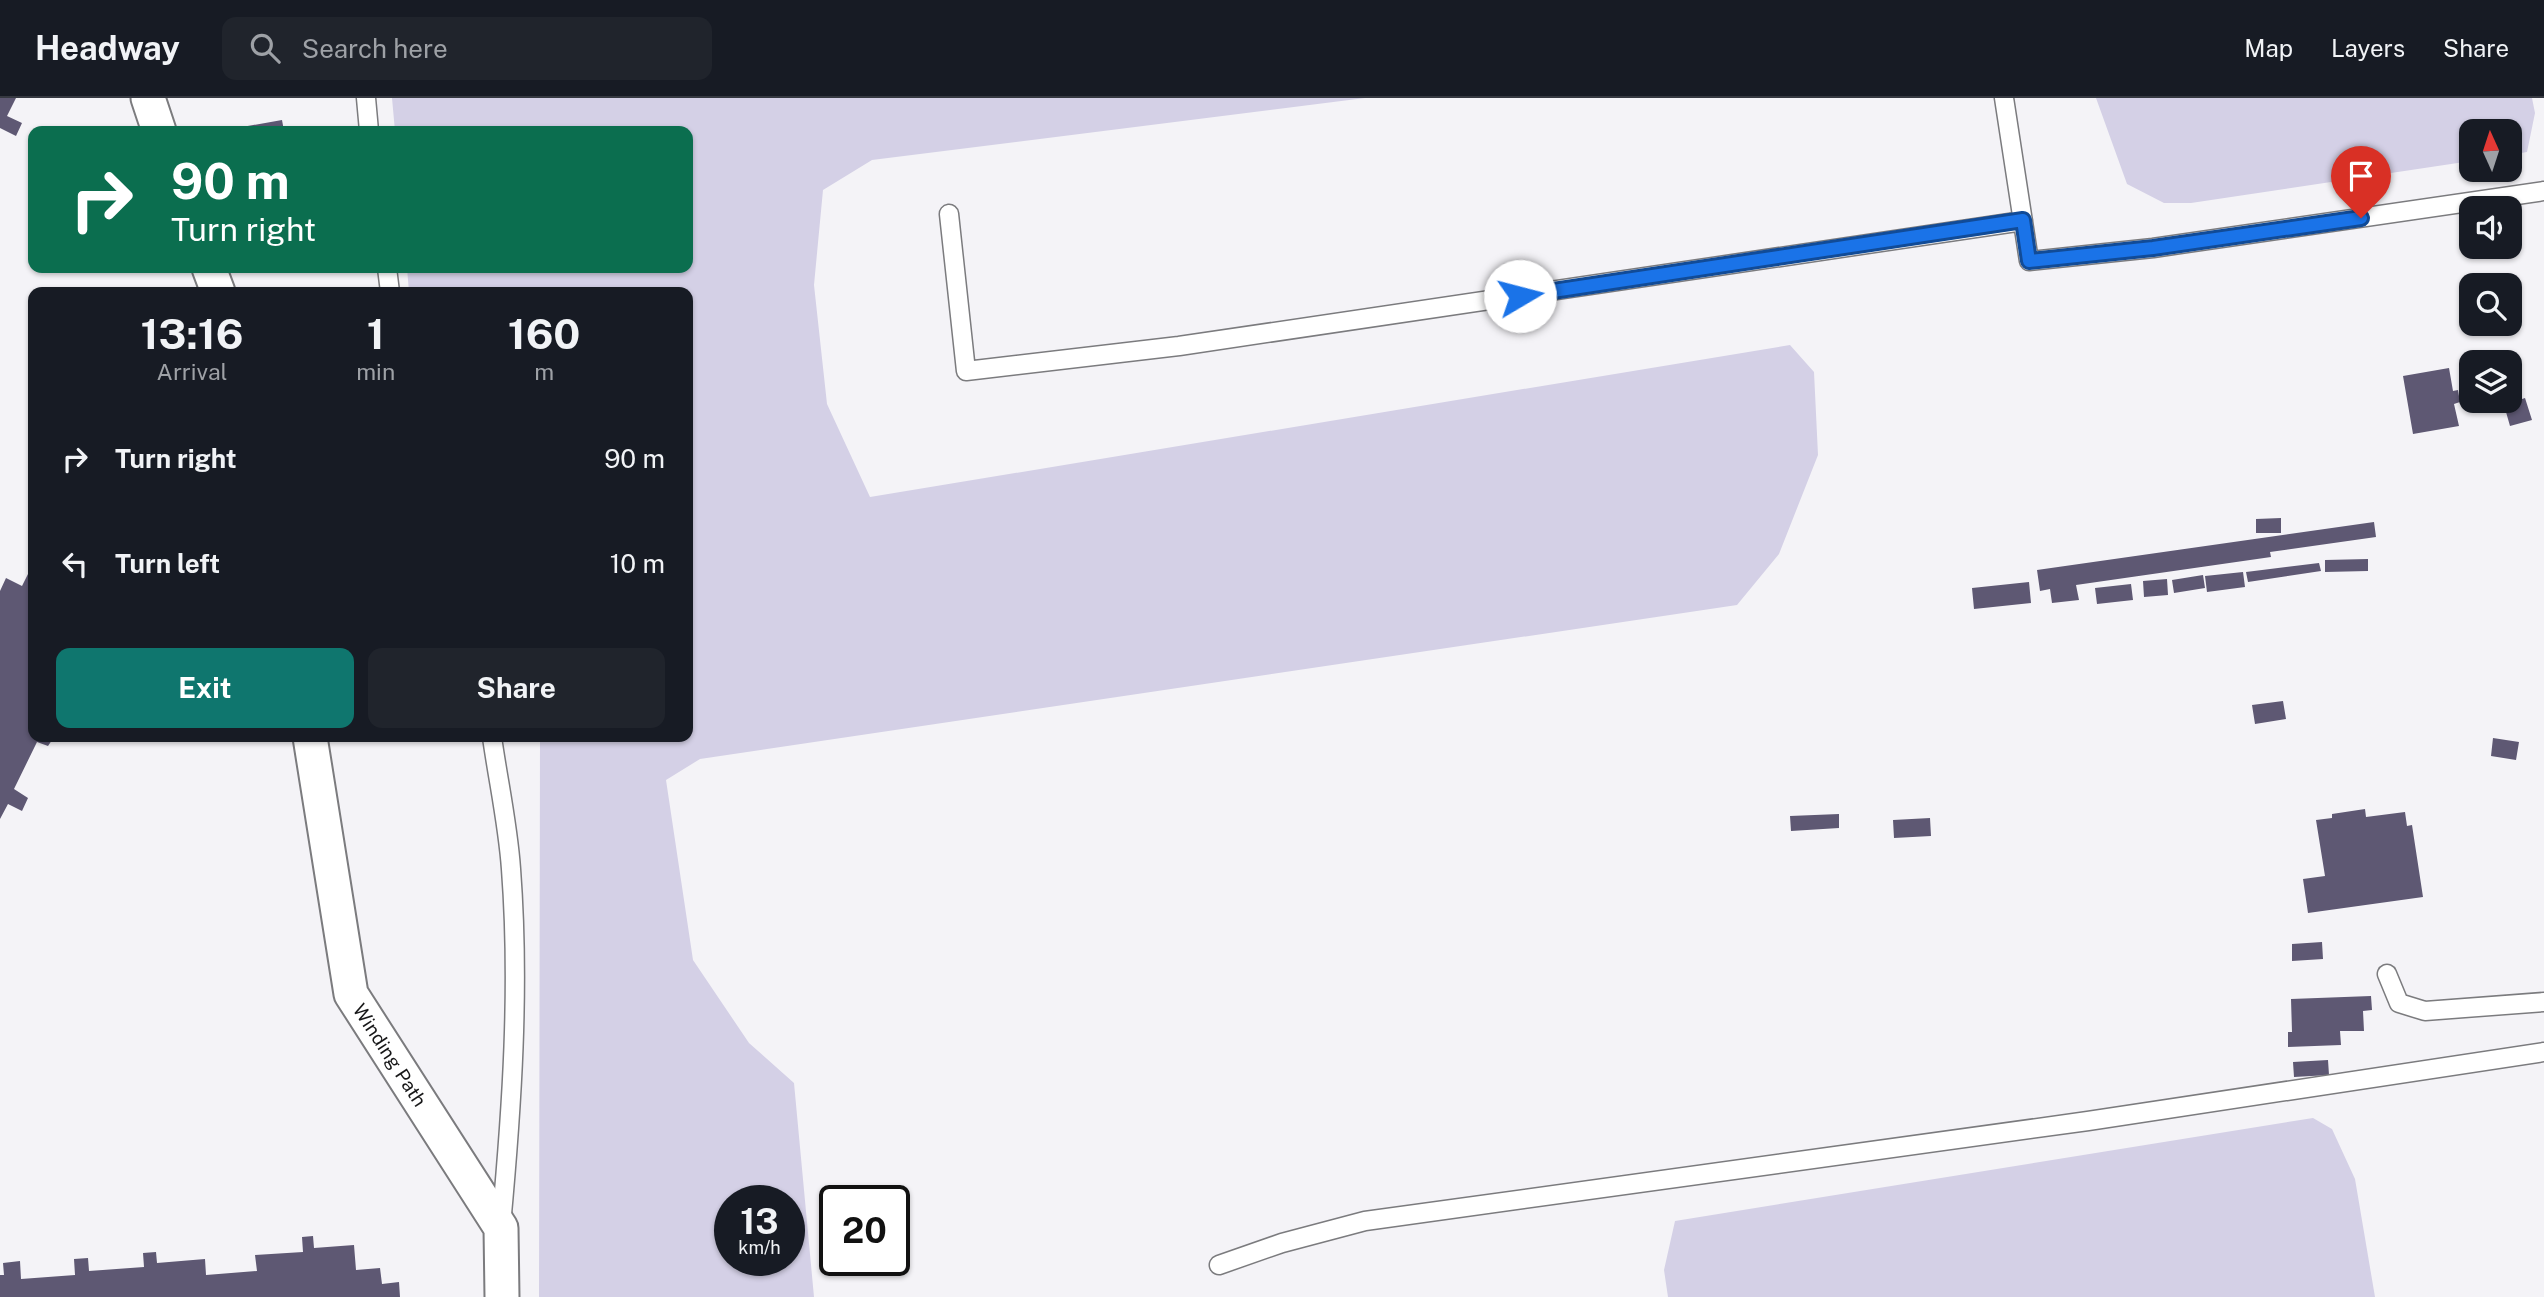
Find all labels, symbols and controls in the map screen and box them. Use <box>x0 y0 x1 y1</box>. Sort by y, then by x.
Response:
search box <box>222 17 712 80</box>
text: Headway <box>35 29 180 67</box>
icon: search <box>246 29 284 67</box>
text: Search here <box>302 33 448 64</box>
text: Map <box>2244 34 2293 62</box>
text: Layers <box>2331 34 2405 62</box>
text: Share <box>2443 34 2509 62</box>
north arrow <box>2459 119 2522 182</box>
map controls <box>2459 119 2522 413</box>
pin <box>2331 146 2391 218</box>
text: 90 m <box>171 152 290 210</box>
icon: right <box>56 154 147 245</box>
icon: arrive <box>2342 157 2380 195</box>
button: sound <box>2459 196 2522 259</box>
text: Turn right <box>171 211 316 248</box>
position arrow <box>1483 259 1557 333</box>
button: search <box>2459 273 2522 336</box>
text: 13:16 <box>141 309 244 358</box>
text: 1 <box>367 309 385 358</box>
text: 160 <box>508 309 580 358</box>
button: layers <box>2459 350 2522 413</box>
text: Arrival <box>157 358 228 385</box>
text: min <box>356 358 395 385</box>
text: m <box>534 358 554 385</box>
icon: right <box>56 440 94 478</box>
text: Turn right <box>115 443 237 474</box>
text: 90 m <box>604 443 665 474</box>
icon: left <box>56 545 94 583</box>
text: Turn left <box>115 548 220 579</box>
text: 10 m <box>610 548 665 579</box>
button: Exit <box>56 648 354 728</box>
button: Share <box>368 648 665 728</box>
street label: Winding Path <box>349 1000 431 1110</box>
speed limit sign: 20 <box>819 1185 910 1276</box>
text: 13 <box>740 1201 779 1242</box>
text: km/h <box>738 1237 781 1258</box>

